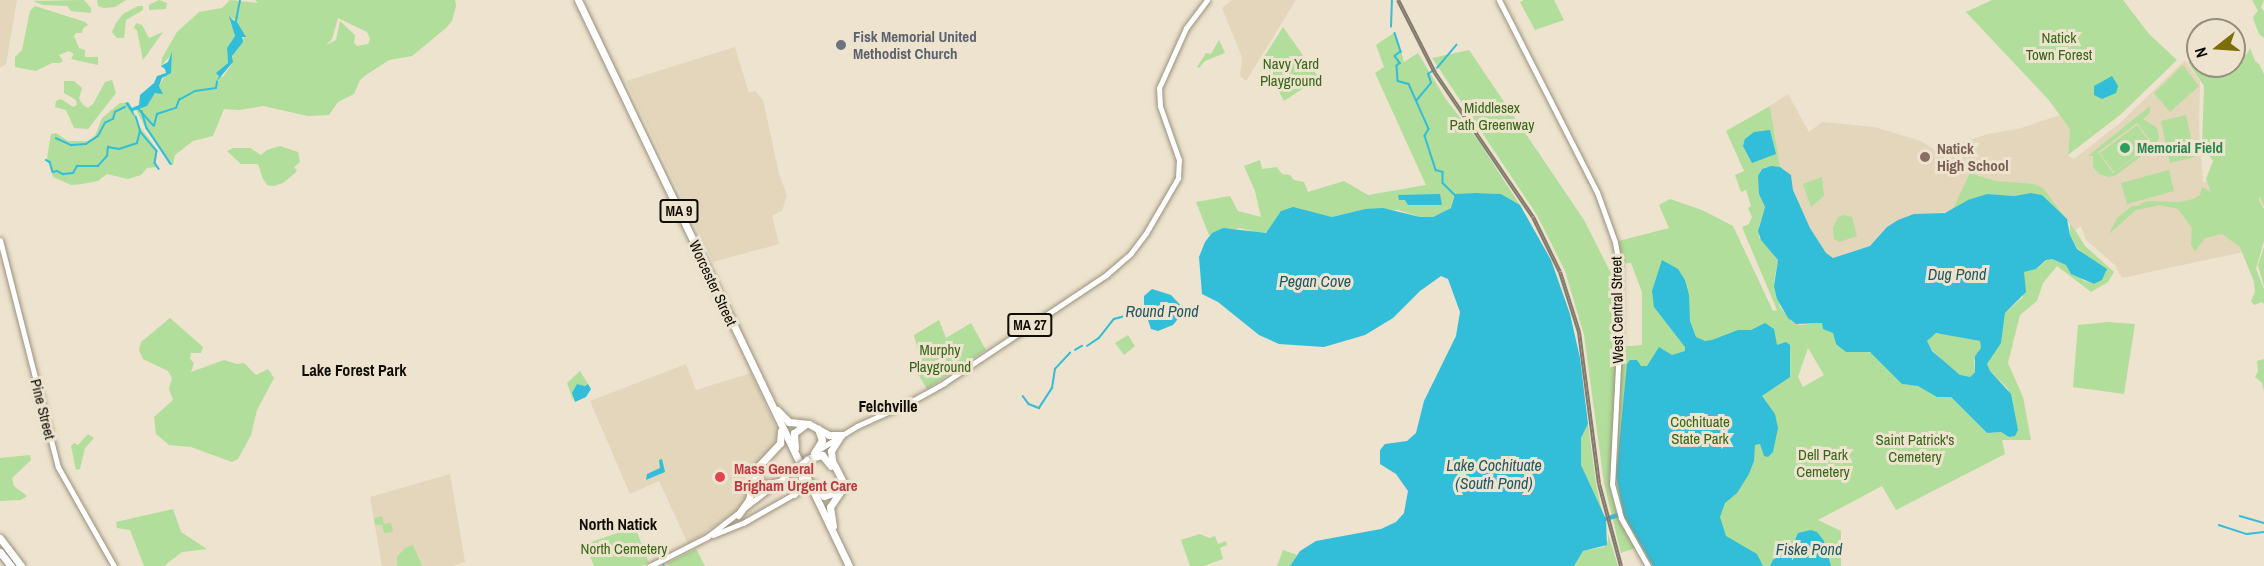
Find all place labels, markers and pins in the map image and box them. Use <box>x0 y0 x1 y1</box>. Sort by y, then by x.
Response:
place label: Fisk Memorial United Methodist Church <box>853 27 977 62</box>
marker: Fisk Memorial United Methodist Church <box>834 38 848 52</box>
place label: Natick High School <box>1937 139 2009 174</box>
place label: Memorial Field <box>2137 139 2223 157</box>
marker: Memorial Field <box>2118 141 2132 155</box>
marker: Natick High School <box>1918 150 1932 164</box>
place label: Mass General Brigham Urgent Care <box>734 459 858 494</box>
marker: Mass General Brigham Urgent Care <box>711 468 729 486</box>

